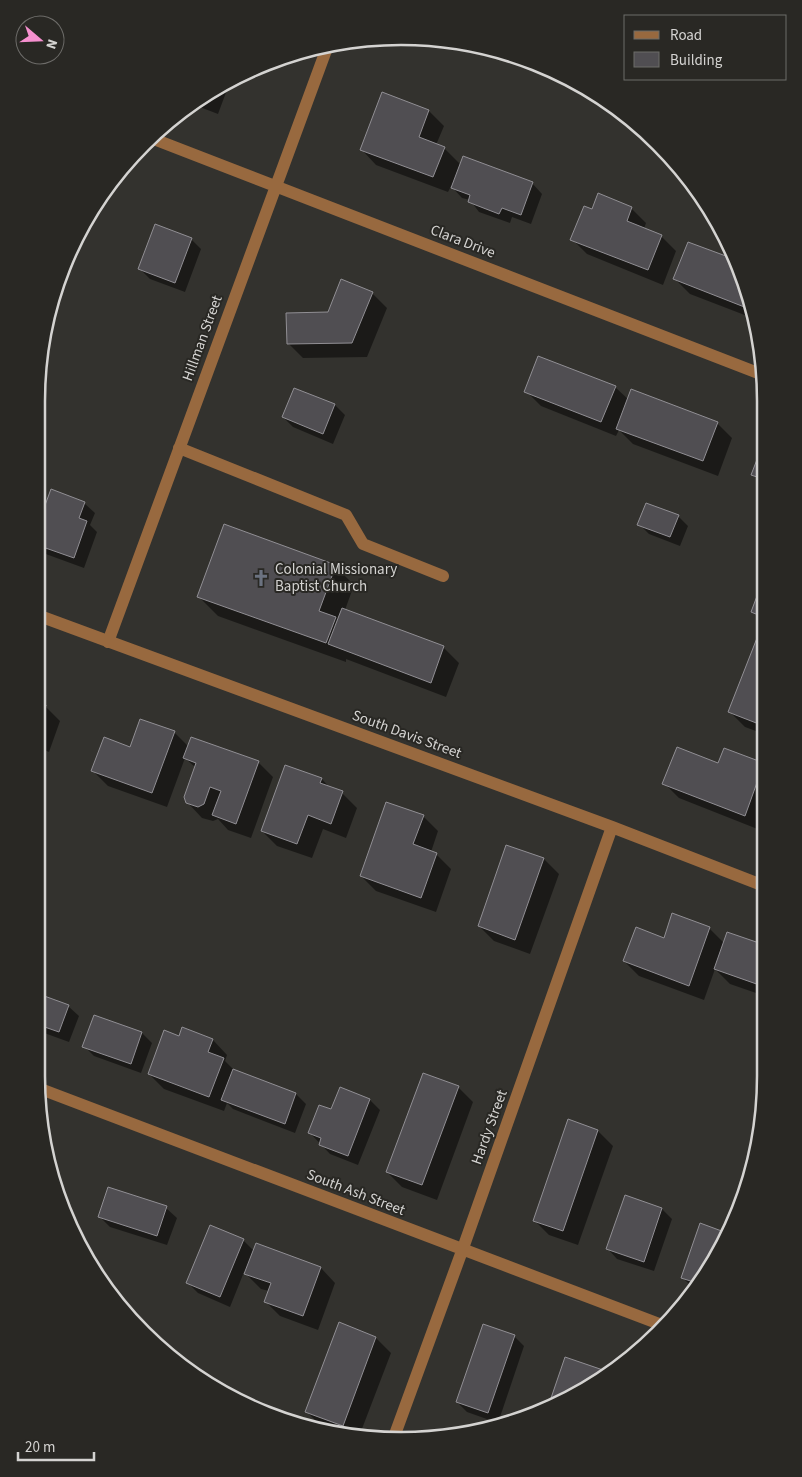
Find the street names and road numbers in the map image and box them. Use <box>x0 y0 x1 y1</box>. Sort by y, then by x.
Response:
street label: Clara Drive <box>427 220 498 263</box>
street label: Hillman Street <box>177 292 228 384</box>
street label: South Davis Street <box>349 705 464 764</box>
street label: Hardy Street <box>466 1087 513 1168</box>
street label: South Ash Street <box>303 1164 408 1221</box>

